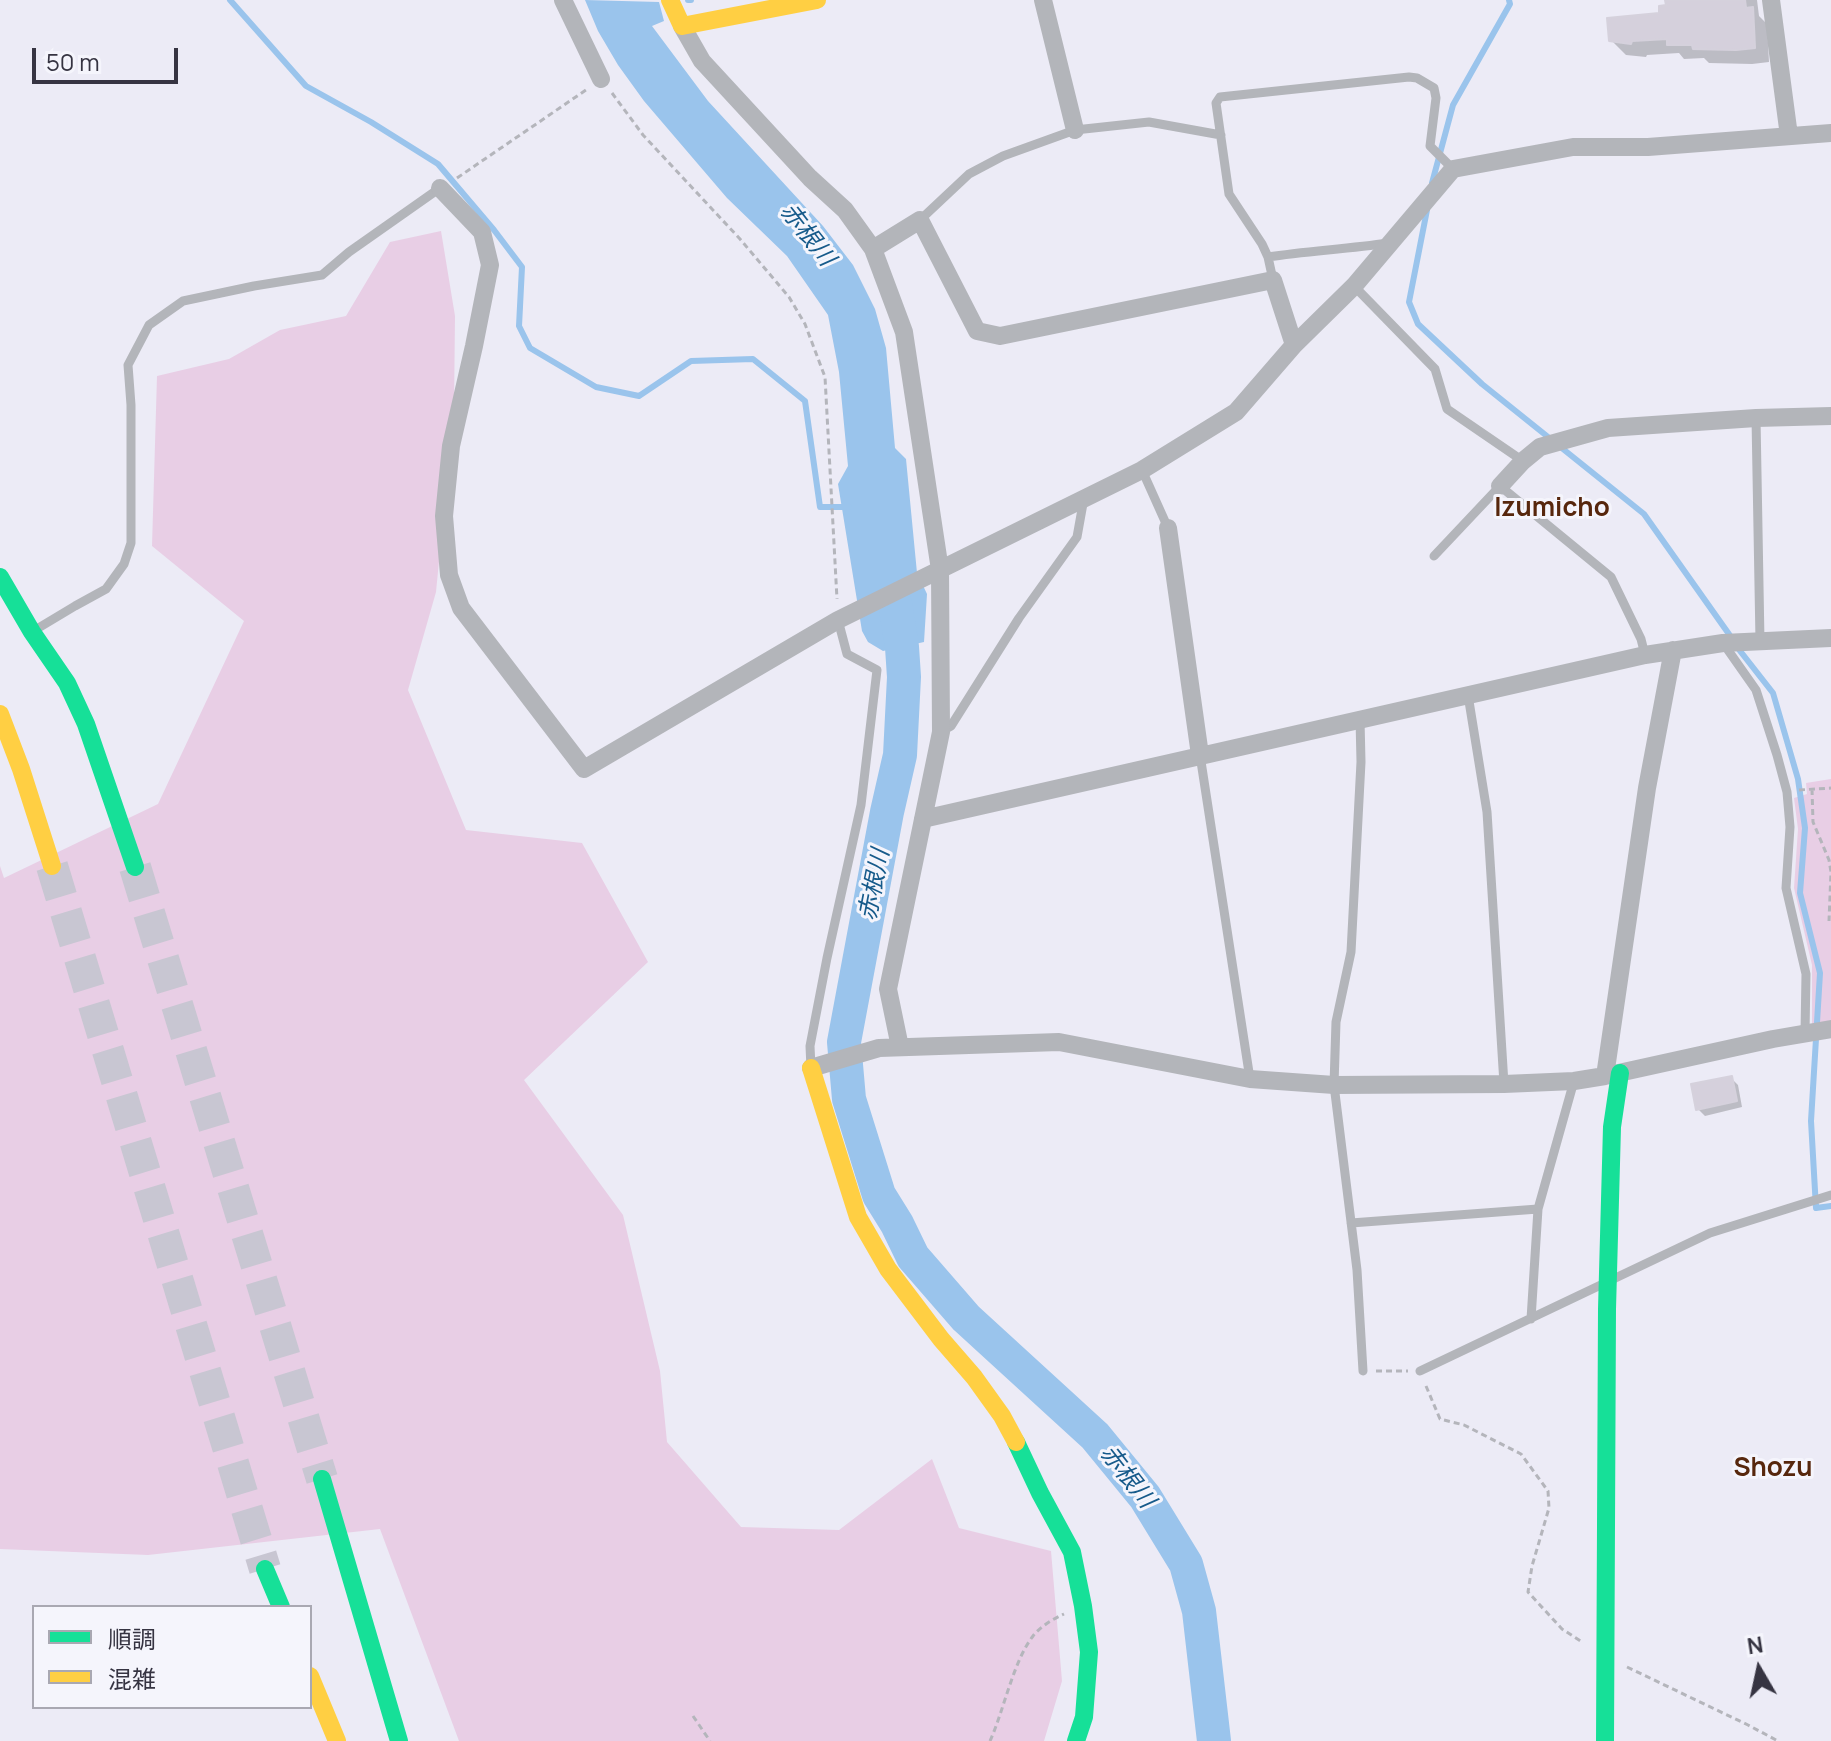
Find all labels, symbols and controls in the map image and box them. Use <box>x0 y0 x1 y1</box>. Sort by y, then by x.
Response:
scale bar <box>36 32 182 82</box>
text: 50 m <box>46 45 100 78</box>
water label: 赤根川 <box>773 198 841 272</box>
district label: Izumicho <box>1494 493 1610 525</box>
water label: 赤根川 <box>854 847 896 923</box>
water label: 赤根川 <box>1093 1440 1161 1514</box>
district label: Shozu <box>1733 1453 1813 1485</box>
legend <box>32 1605 312 1709</box>
text: 順調 <box>108 1622 156 1655</box>
north arrow <box>1719 1629 1799 1709</box>
text: N <box>1745 1629 1765 1661</box>
text: 混雑 <box>108 1662 156 1695</box>

